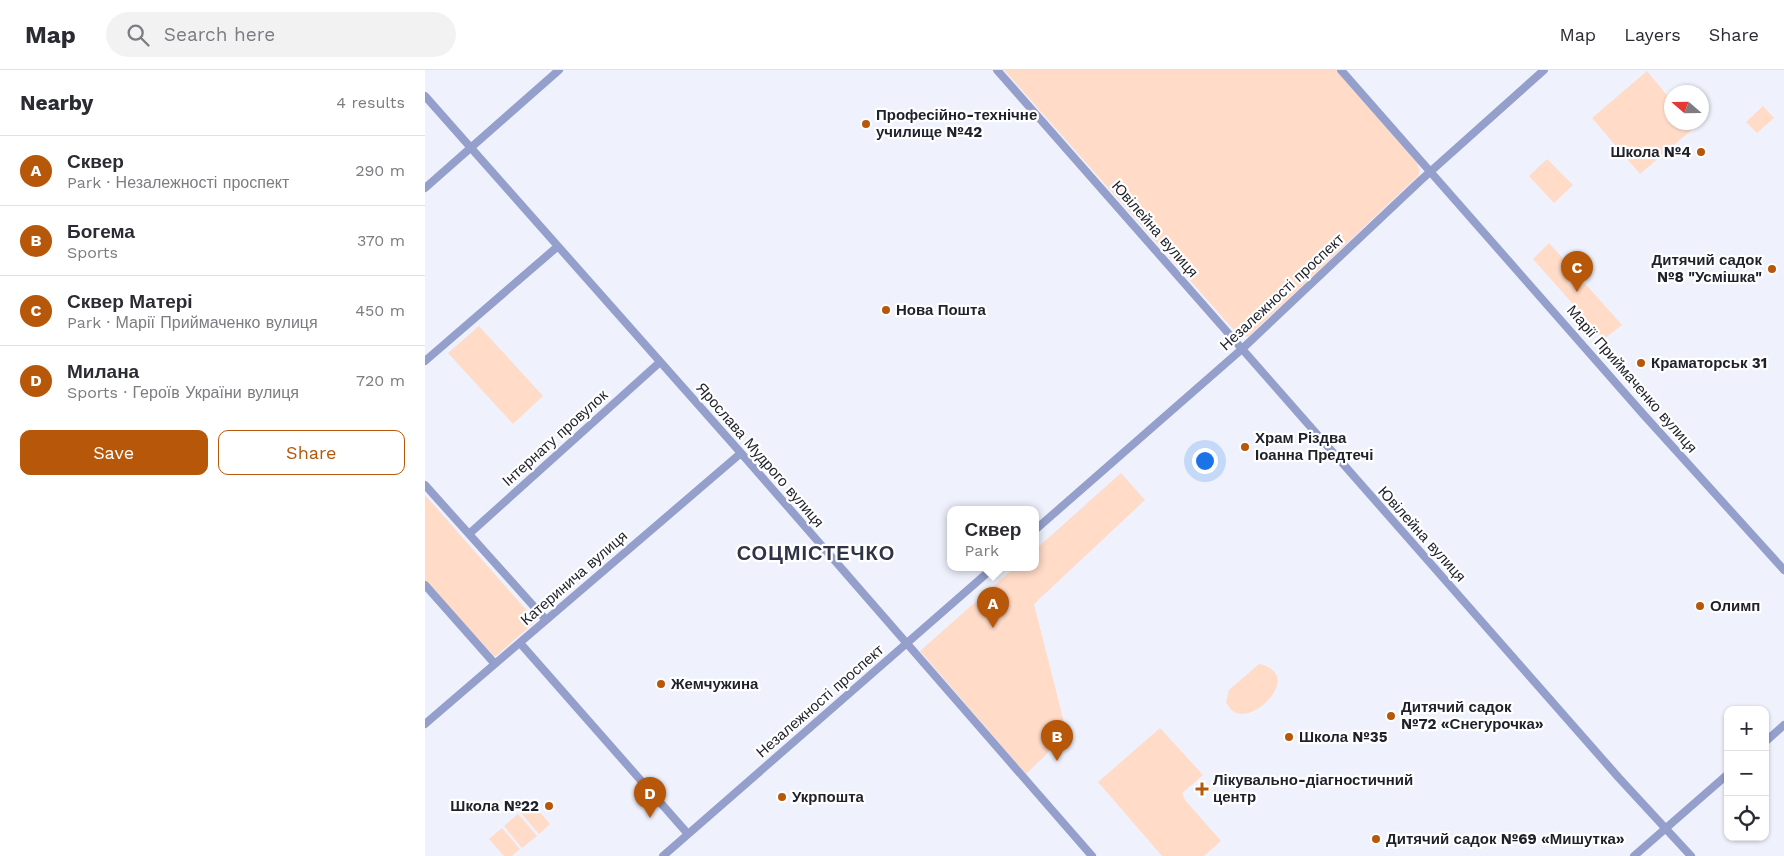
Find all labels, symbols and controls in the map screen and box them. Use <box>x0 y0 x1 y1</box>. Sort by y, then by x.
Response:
search box <box>106 12 456 57</box>
text: Map <box>25 21 76 49</box>
icon: search <box>124 21 152 49</box>
text: Search here <box>164 23 275 46</box>
text: Map <box>1559 24 1596 45</box>
text: Layers <box>1624 24 1681 45</box>
text: Share <box>1709 24 1759 45</box>
north arrow <box>1664 85 1709 130</box>
text: Nearby <box>20 90 93 115</box>
text: 4 results <box>336 93 405 112</box>
place label: Професійно-технічне училище №42 <box>876 106 1037 141</box>
marker: Професійно-технічне училище №42 <box>860 118 872 130</box>
place label: Школа №4 <box>1611 143 1691 161</box>
marker: Школа №4 <box>1695 146 1707 158</box>
text: Сквер <box>67 150 124 173</box>
text: A <box>31 161 41 180</box>
text: 290 m <box>355 161 405 180</box>
text: Park · Незалежності проспект <box>67 173 289 192</box>
street label: Ювілейна вулиця <box>1108 177 1202 281</box>
text: Богема <box>67 220 135 243</box>
street label: Незалежності проспект <box>1216 230 1348 354</box>
text: B <box>31 231 41 250</box>
text: 370 m <box>357 231 405 250</box>
text: Sports <box>67 243 118 262</box>
pin: C <box>1561 251 1593 292</box>
place label: Дитячий садок №8 "Усмішка" <box>1651 251 1762 286</box>
marker: Дитячий садок №8 "Усмішка" <box>1766 263 1778 275</box>
text: Сквер Матері <box>67 290 193 313</box>
text: C <box>31 301 41 320</box>
text: 450 m <box>355 301 405 320</box>
place label: Нова Пошта <box>896 301 986 319</box>
street label: Марії Приймаченко вулиця <box>1563 302 1701 456</box>
marker: Нова Пошта <box>880 304 892 316</box>
text: Park · Марії Приймаченко вулиця <box>67 313 318 332</box>
place label: Краматорськ 31 <box>1651 354 1767 372</box>
marker: Краматорськ 31 <box>1635 357 1647 369</box>
text: Милана <box>67 360 139 383</box>
text: D <box>30 371 42 390</box>
text: 720 m <box>356 371 405 390</box>
street label: Ярослава Мудрого вулиця <box>692 379 828 531</box>
text: Sports · Героїв України вулиця <box>67 383 299 402</box>
street label: Інтернату провулок <box>499 386 612 490</box>
place label: Храм Різдва Іоанна Предтечі <box>1255 429 1373 464</box>
button: Save <box>20 430 208 475</box>
button: Share <box>218 430 405 475</box>
marker: Храм Різдва Іоанна Предтечі <box>1239 441 1251 453</box>
your location <box>1192 448 1218 474</box>
street label: Ювілейна вулиця <box>1374 483 1470 585</box>
popup <box>947 506 1039 571</box>
text: Сквер <box>965 518 1021 541</box>
street label: Катеринича вулиця <box>517 527 631 629</box>
district label: СОЦМІСТЕЧКО <box>737 541 895 565</box>
text: Park <box>965 541 999 560</box>
pin: A <box>977 587 1009 628</box>
place label: Олимп <box>1710 597 1760 615</box>
marker: Олимп <box>1694 600 1706 612</box>
street label: Незалежності проспект <box>753 641 887 761</box>
place label: Жемчужина <box>670 675 759 693</box>
marker: Жемчужина <box>655 678 667 690</box>
place label: Дитячий садок №72 «Снегурочка» <box>1401 698 1544 733</box>
map controls <box>1724 706 1769 841</box>
button: + <box>1724 706 1769 751</box>
marker: Дитячий садок №72 «Снегурочка» <box>1385 710 1397 722</box>
pin: B <box>1041 720 1073 761</box>
place label: Школа №35 <box>1299 728 1388 746</box>
marker: Школа №35 <box>1283 731 1295 743</box>
button: − <box>1724 751 1769 796</box>
place label: Лікувально-діагностичний центр <box>1213 771 1413 806</box>
pin: D <box>634 777 666 818</box>
marker: Лікувально-діагностичний центр <box>1195 782 1209 796</box>
place label: Укрпошта <box>792 788 865 806</box>
marker: Укрпошта <box>776 791 788 803</box>
button: locate <box>1724 796 1769 841</box>
place label: Школа №22 <box>450 797 539 815</box>
marker: Школа №22 <box>543 800 555 812</box>
place label: Дитячий садок №69 «Мишутка» <box>1386 830 1625 848</box>
marker: Дитячий садок №69 «Мишутка» <box>1370 833 1382 845</box>

